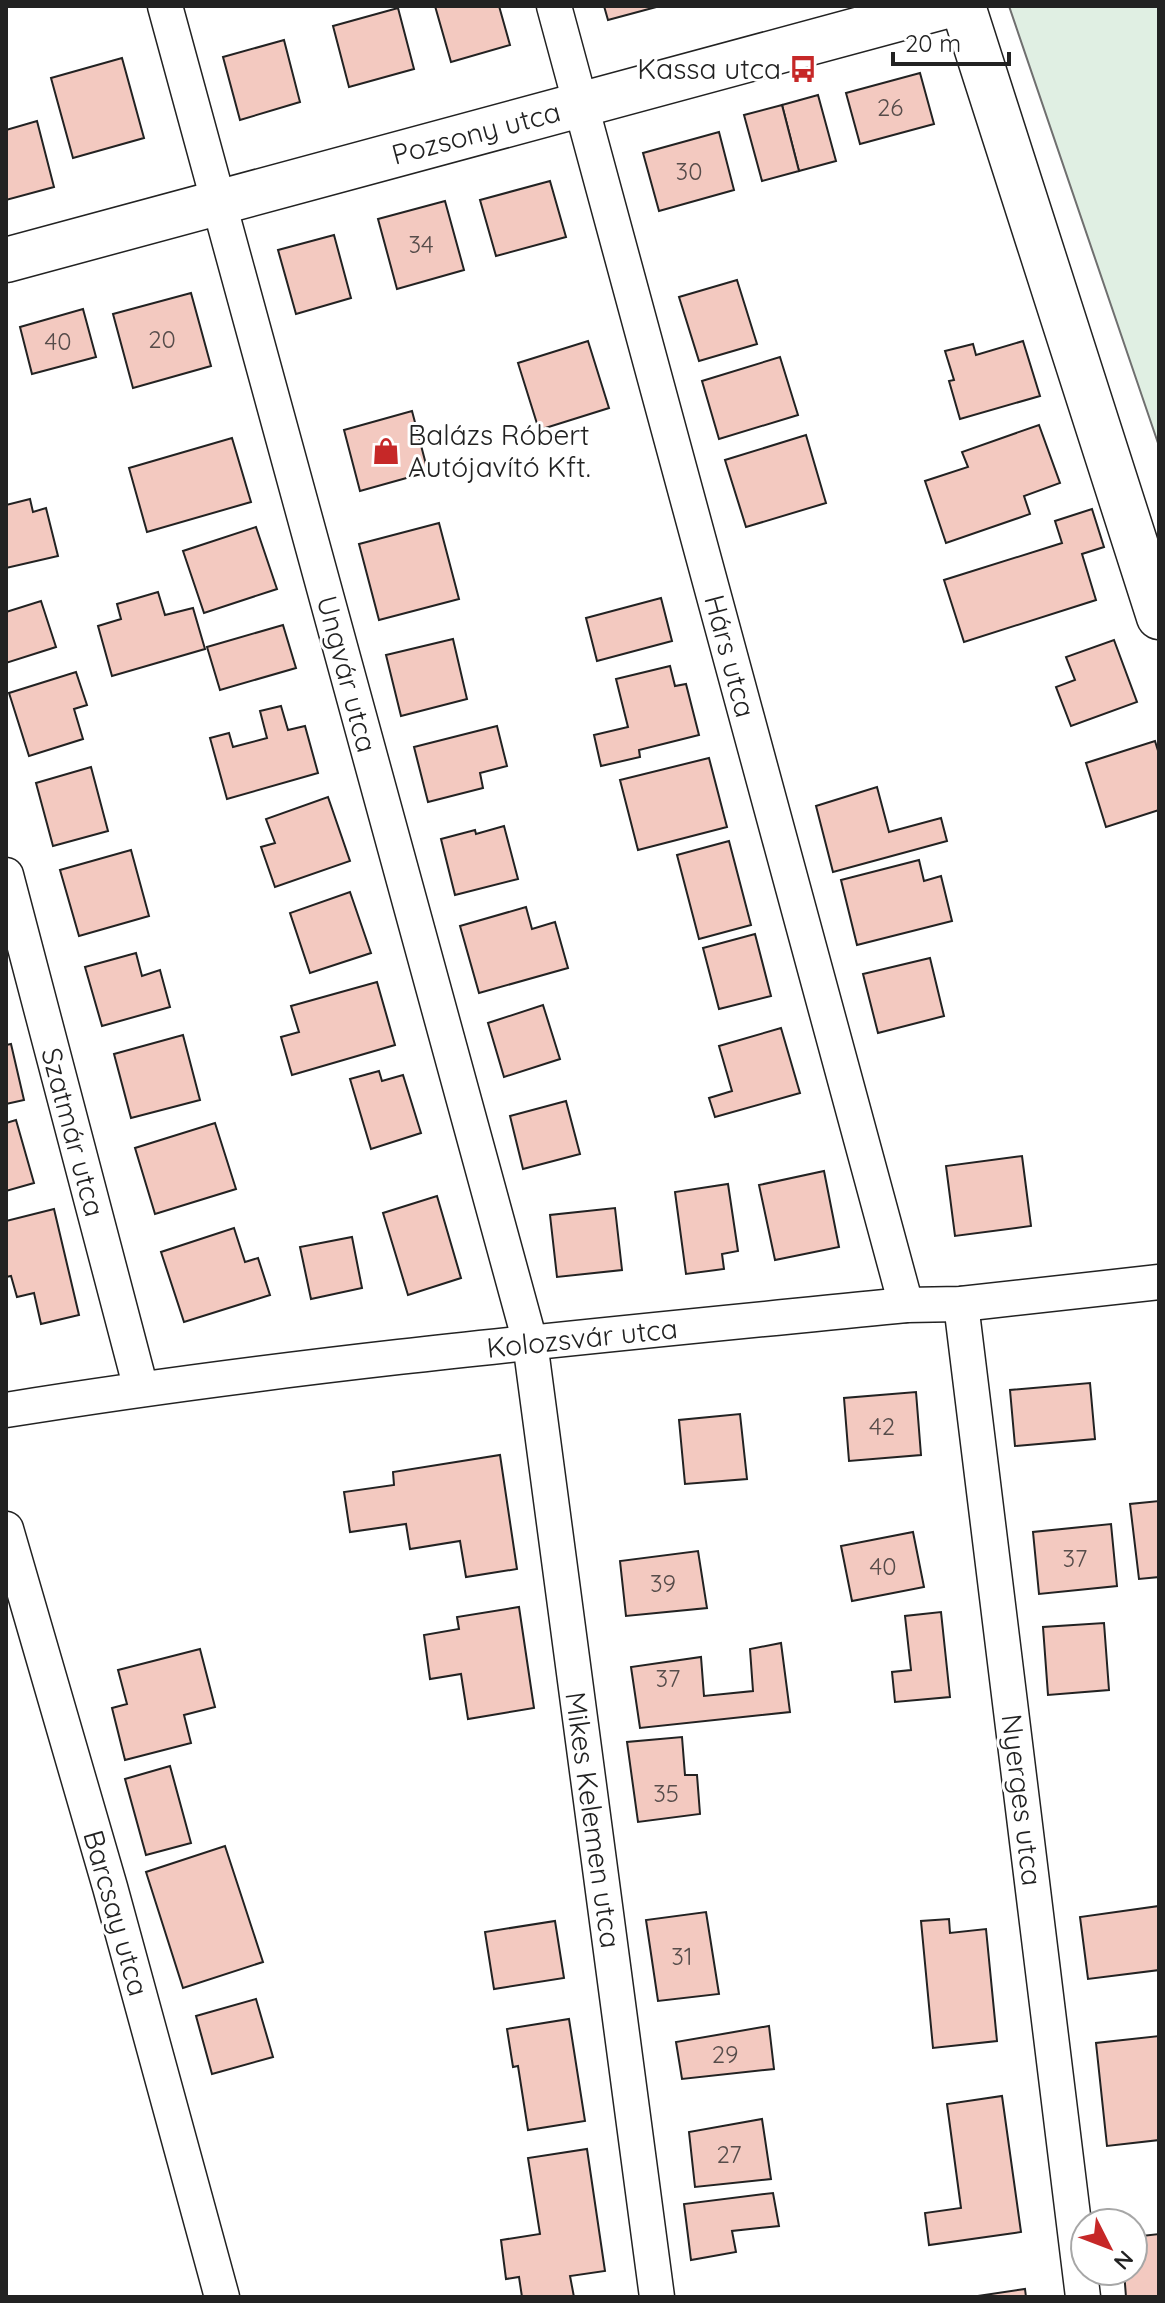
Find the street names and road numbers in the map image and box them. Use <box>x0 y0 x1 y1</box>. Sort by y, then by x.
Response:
street label: Pozsony utca <box>388 93 564 172</box>
street label: Hárs utca <box>697 591 764 721</box>
street label: Ungvár utca <box>310 592 385 756</box>
street label: Szatmár utca <box>34 1044 113 1220</box>
street label: Kolozsvár utca <box>485 1310 679 1365</box>
street label: Mikes Kelemen utca <box>558 1690 629 1950</box>
street label: Nyerges utca <box>995 1712 1050 1888</box>
street label: Barcsay utca <box>76 1826 157 2000</box>

